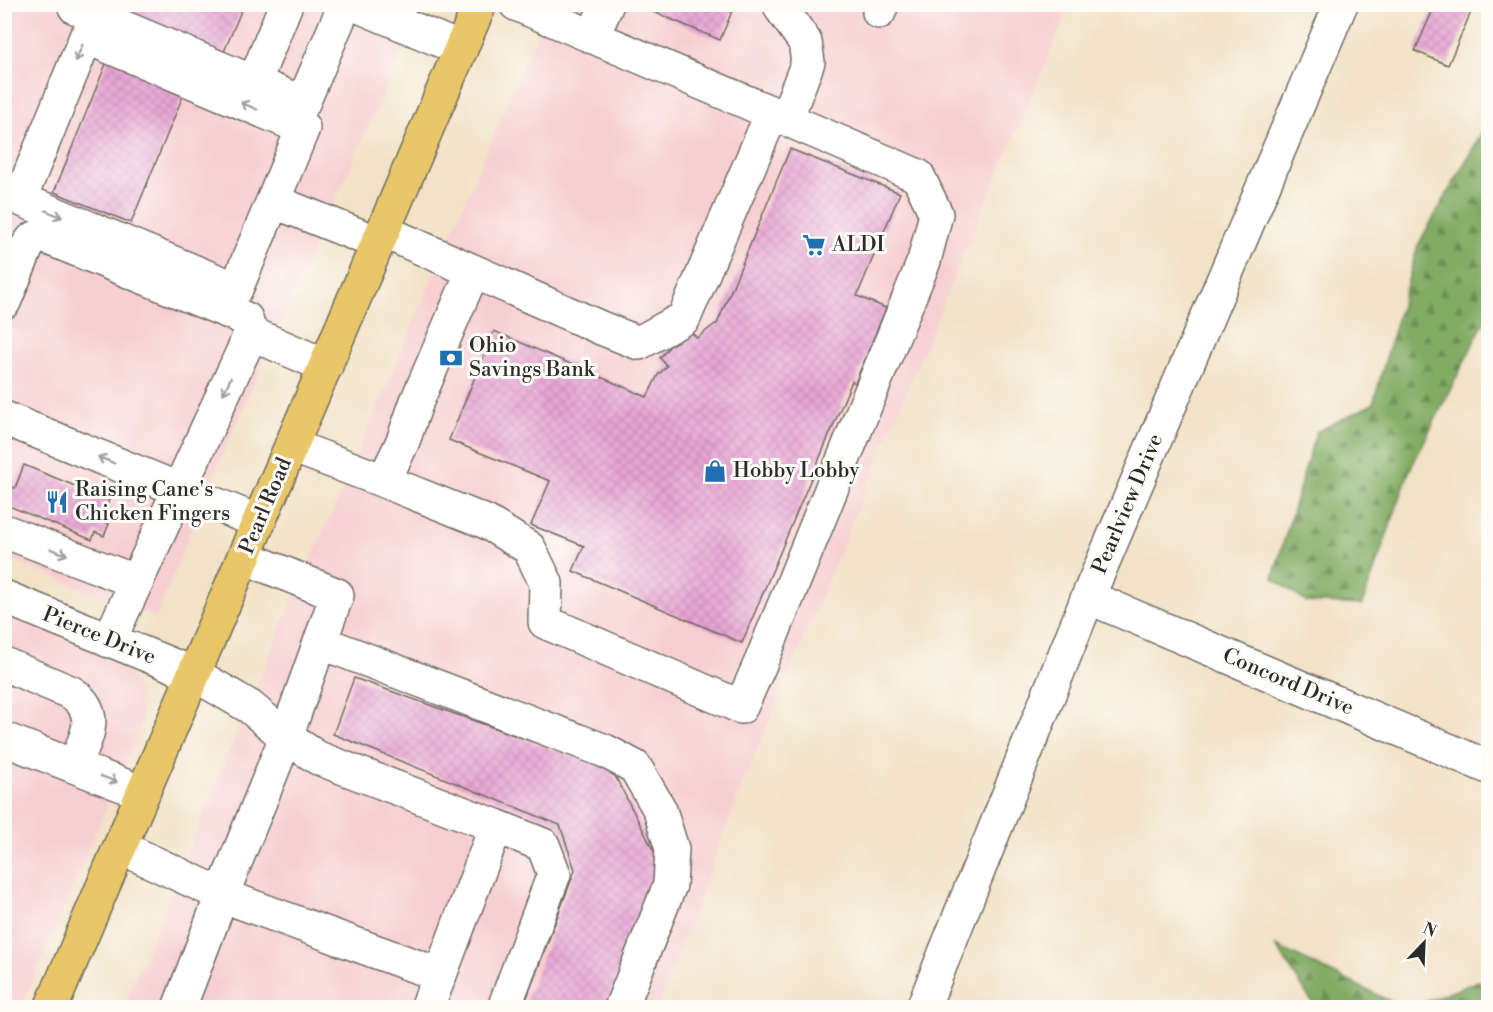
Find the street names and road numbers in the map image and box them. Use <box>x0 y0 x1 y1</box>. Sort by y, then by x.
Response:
street label: Pearlview Drive <box>1087 430 1169 578</box>
street label: Pearl Road <box>234 454 298 558</box>
street label: Pierce Drive <box>39 602 159 670</box>
street label: Concord Drive <box>1219 643 1357 721</box>

